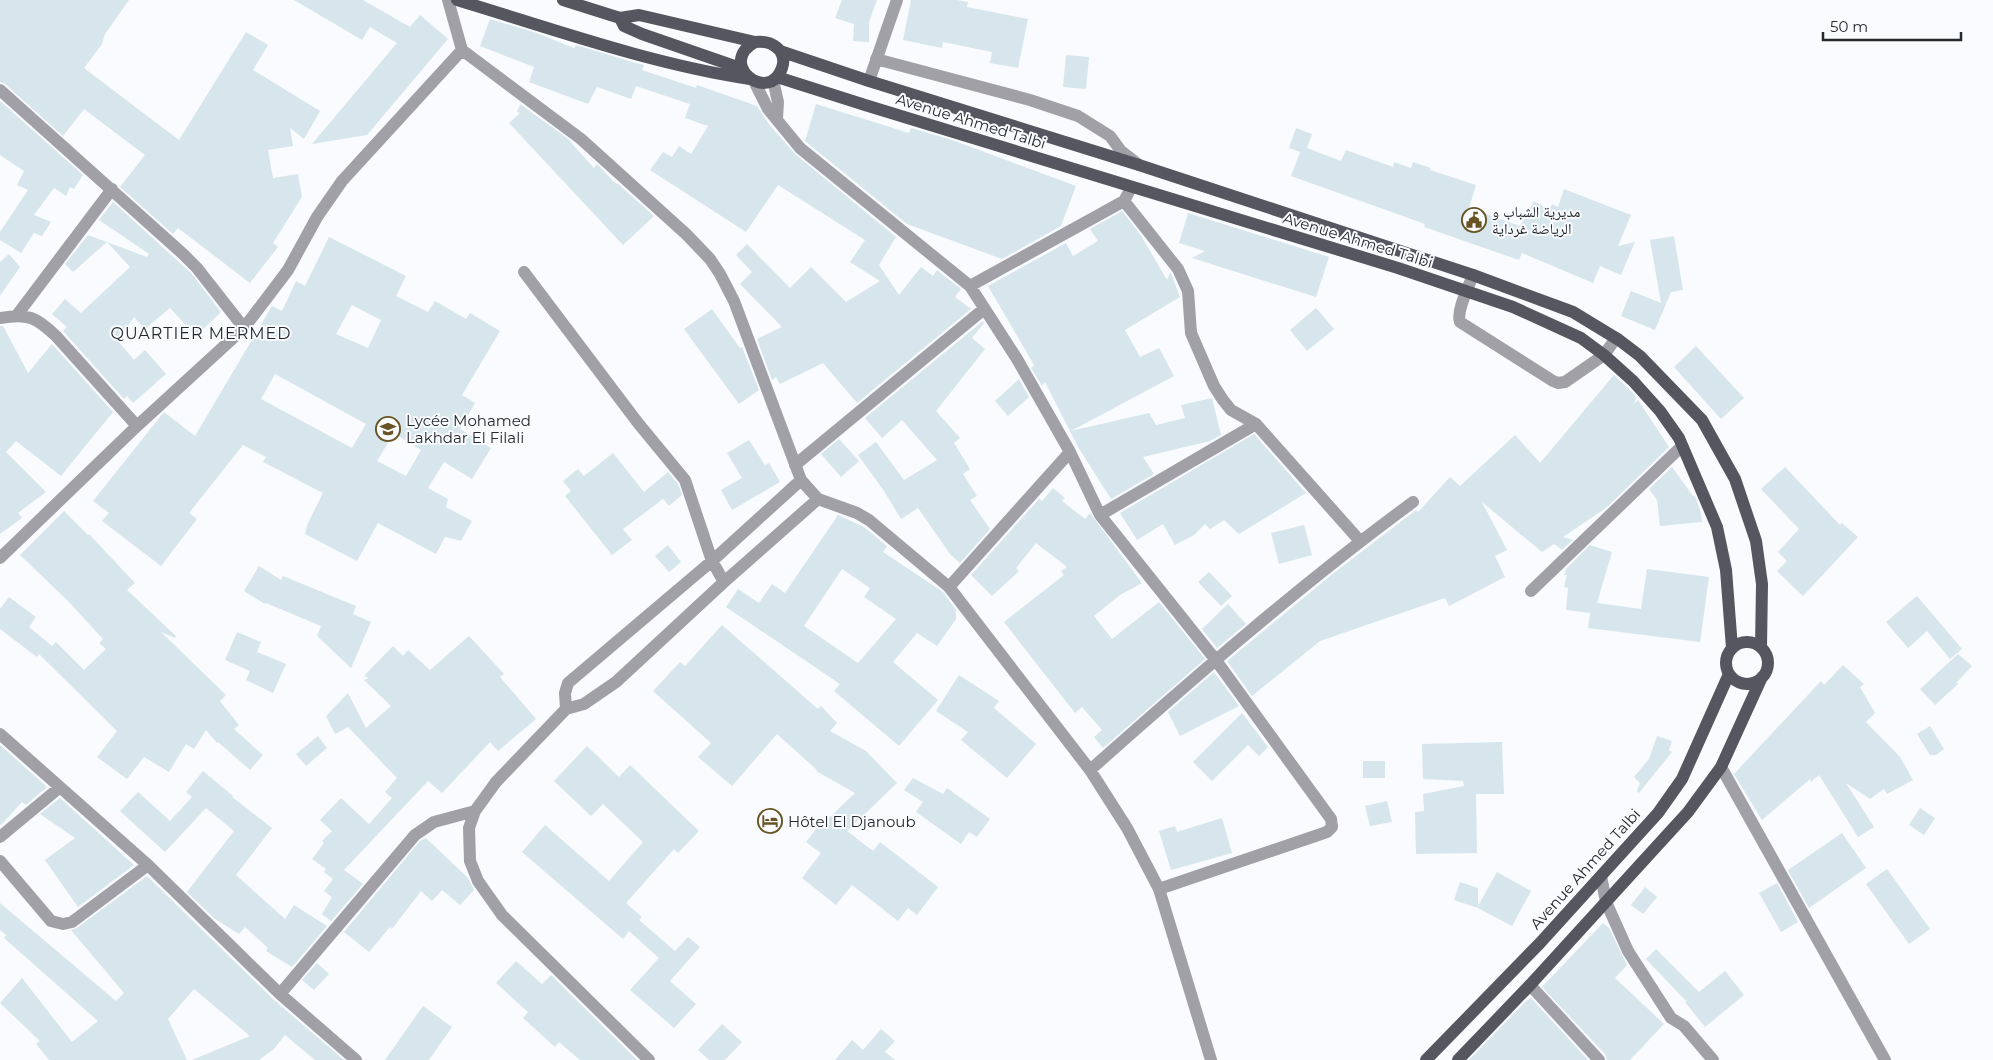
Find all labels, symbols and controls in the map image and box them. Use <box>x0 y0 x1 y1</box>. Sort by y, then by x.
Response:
scale bar <box>1823 10 1960 42</box>
text: 50 m <box>1830 17 1868 36</box>
street label: Avenue Ahmed Talbi <box>894 89 1048 153</box>
place label: مديرية الشباب و الرياضة غرداية <box>1492 202 1581 238</box>
public building icon: مديرية الشباب و الرياضة غرداية <box>1461 207 1487 233</box>
street label: Avenue Ahmed Talbi <box>1281 208 1435 272</box>
district label: QUARTIER MERMED <box>111 324 291 343</box>
place label: Lycée Mohamed Lakhdar El Filali <box>406 411 531 447</box>
school or university icon: Lycée Mohamed Lakhdar El Filali <box>375 416 401 442</box>
street label: Avenue Ahmed Talbi <box>1526 805 1644 933</box>
hotel icon: Hôtel El Djanoub <box>757 808 783 834</box>
place label: Hôtel El Djanoub <box>788 812 916 831</box>

